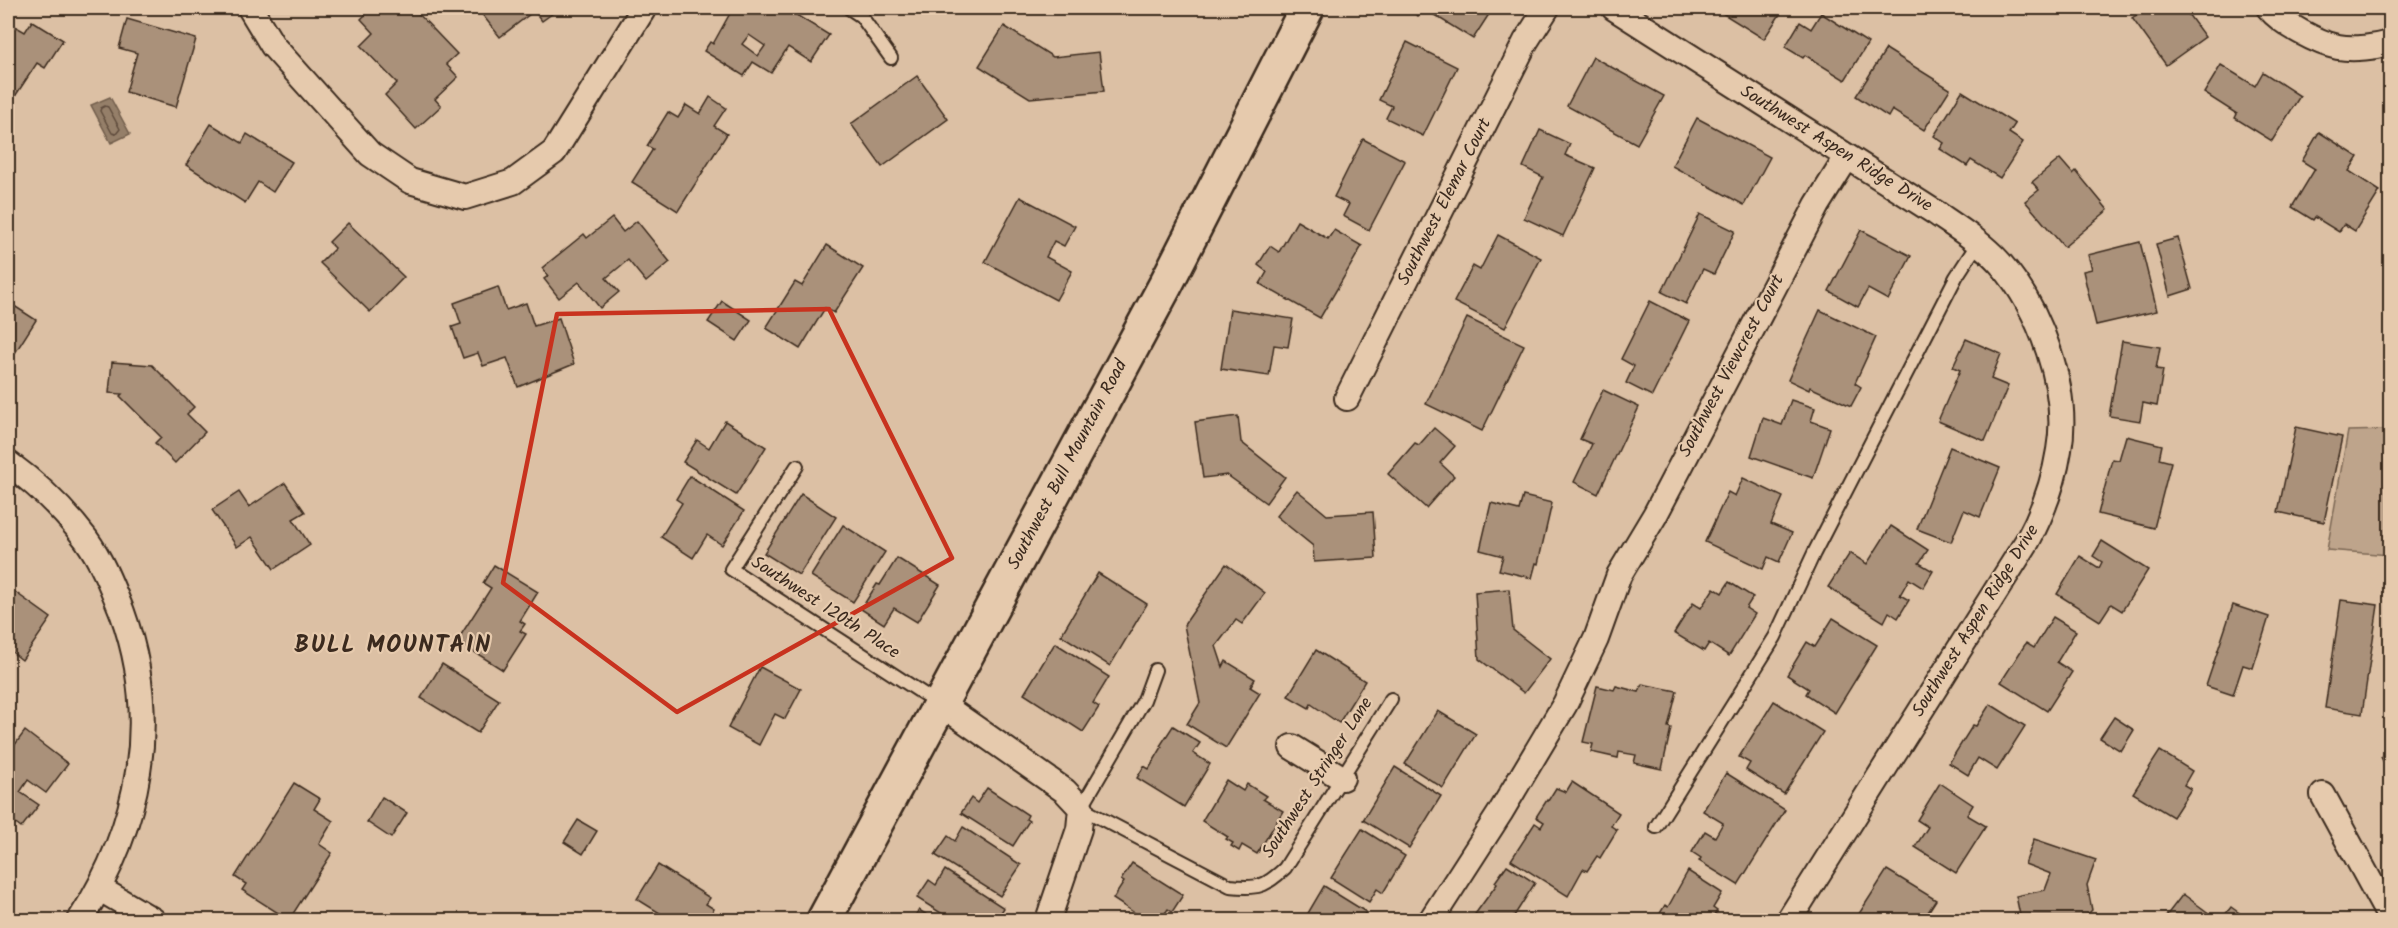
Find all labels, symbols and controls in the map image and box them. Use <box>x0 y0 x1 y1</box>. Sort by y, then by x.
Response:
street label: Southwest Aspen Ridge Drive <box>1734 78 1938 220</box>
street label: Southwest Elemar Court <box>1390 112 1500 291</box>
street label: Southwest Viewcrest Court <box>1671 268 1793 463</box>
street label: Southwest Bull Mountain Road <box>1000 354 1136 575</box>
street label: Southwest Aspen Ridge Drive <box>1905 519 2047 723</box>
street label: Southwest 120th Place <box>745 549 905 667</box>
district label: BULL MOUNTAIN <box>294 626 492 665</box>
street label: Southwest Stringer Lane <box>1255 692 1381 864</box>

